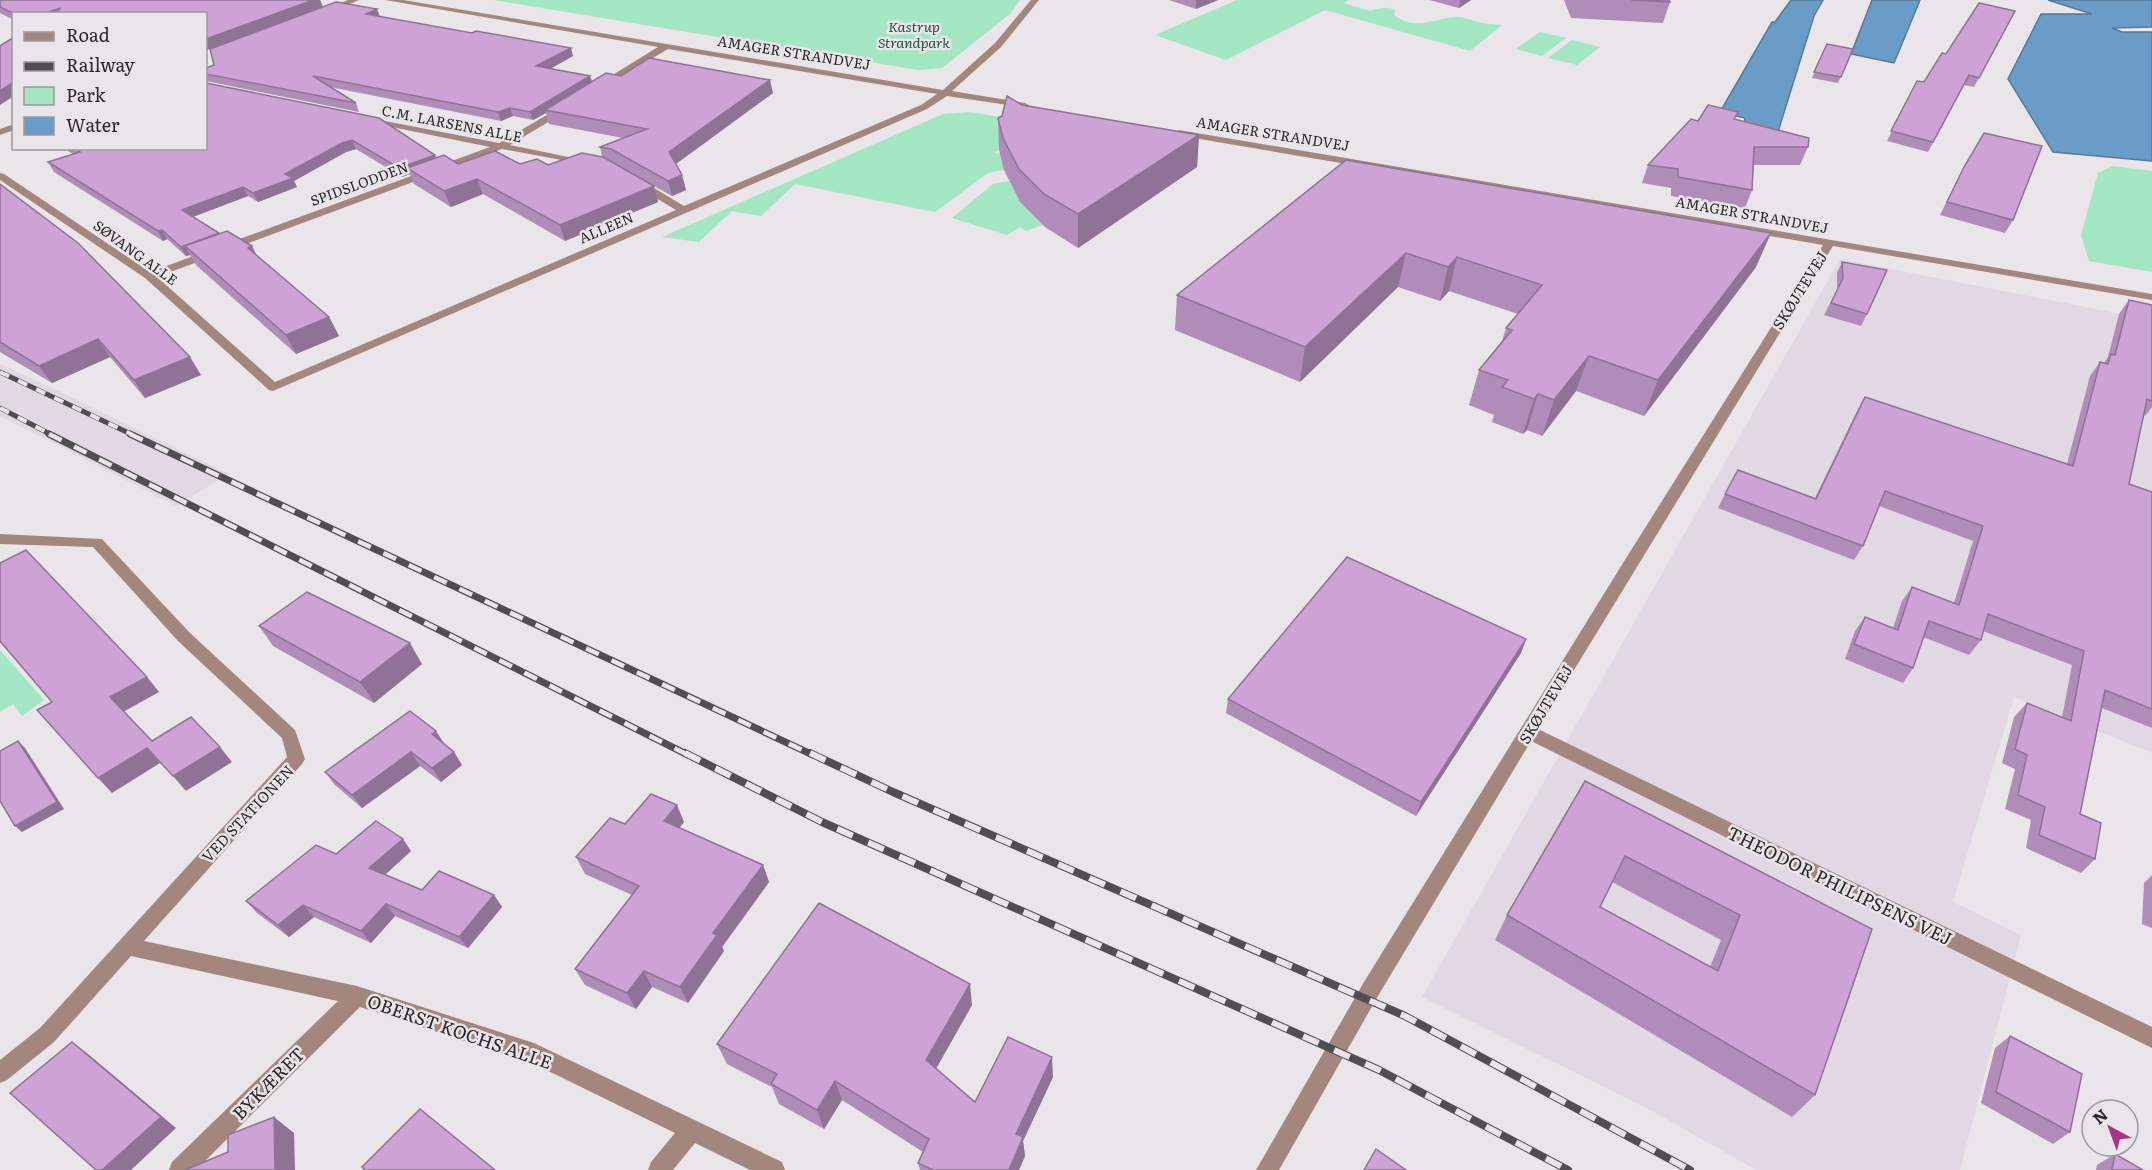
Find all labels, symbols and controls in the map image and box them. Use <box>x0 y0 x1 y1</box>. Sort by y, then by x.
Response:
legend <box>12 12 207 150</box>
park label: Kastrup Strandpark <box>878 16 950 52</box>
text: Road <box>66 21 110 48</box>
street label: AMAGER STRANDVEJ <box>716 30 872 74</box>
text: Railway <box>66 51 135 78</box>
text: Park <box>66 81 107 108</box>
street label: C.M. LARSENS ALLE <box>380 100 524 146</box>
text: Water <box>66 111 120 138</box>
street label: AMAGER STRANDVEJ <box>1195 111 1351 155</box>
street label: SPIDSLODDEN <box>307 156 411 210</box>
street label: AMAGER STRANDVEJ <box>1674 191 1830 237</box>
street label: ALLEEN <box>576 207 636 247</box>
street label: SØVANG ALLE <box>90 215 182 289</box>
street label: SKØJTEVEJ <box>1766 246 1832 334</box>
street label: SKØJTEVEJ <box>1512 660 1578 748</box>
street label: VED STATIONEN <box>196 759 298 867</box>
street label: THEODOR PHILIPSENS VEJ <box>1723 819 1957 951</box>
street label: OBERST KOCHS ALLE <box>364 987 556 1075</box>
street label: BYKÆRET <box>226 1041 310 1125</box>
north arrow <box>2080 1098 2140 1158</box>
text: N <box>2087 1102 2112 1129</box>

